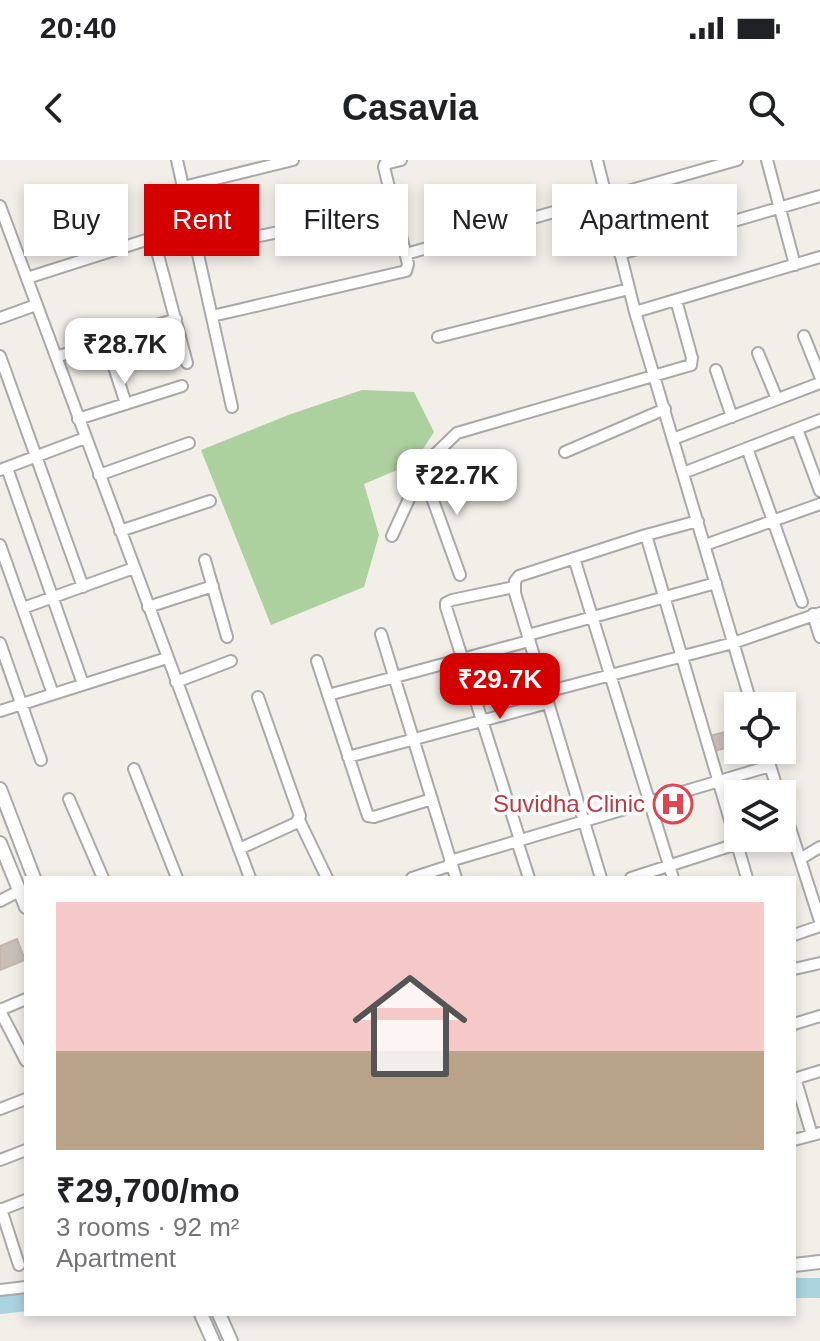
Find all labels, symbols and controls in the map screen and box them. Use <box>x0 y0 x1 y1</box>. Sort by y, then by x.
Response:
text: 20:40 <box>40 11 117 44</box>
icon: back <box>32 86 76 130</box>
icon: search <box>744 86 788 130</box>
text: Casavia <box>342 87 478 128</box>
chip: Buy <box>24 184 128 256</box>
chip: Rent <box>144 184 259 256</box>
chip: Filters <box>275 184 408 256</box>
chip: New <box>424 184 536 256</box>
chip: Apartment <box>552 184 737 256</box>
pin: ₹28.7K <box>60 318 190 386</box>
text: ₹28.7K <box>83 329 167 359</box>
pin: ₹22.7K <box>392 449 522 517</box>
text: ₹22.7K <box>415 460 499 490</box>
pin: ₹29.7K <box>435 653 565 721</box>
text: ₹29.7K <box>458 664 542 694</box>
map controls <box>724 692 796 852</box>
button: locate <box>724 692 796 764</box>
button: layers <box>724 780 796 852</box>
hospital icon: Suvidha Clinic <box>652 783 694 825</box>
place label: Suvidha Clinic <box>493 790 645 817</box>
icon: home <box>338 954 482 1098</box>
text: ₹29,700/mo <box>56 1171 240 1209</box>
text: 3 rooms · 92 m² <box>56 1212 240 1242</box>
text: Apartment <box>56 1243 176 1273</box>

